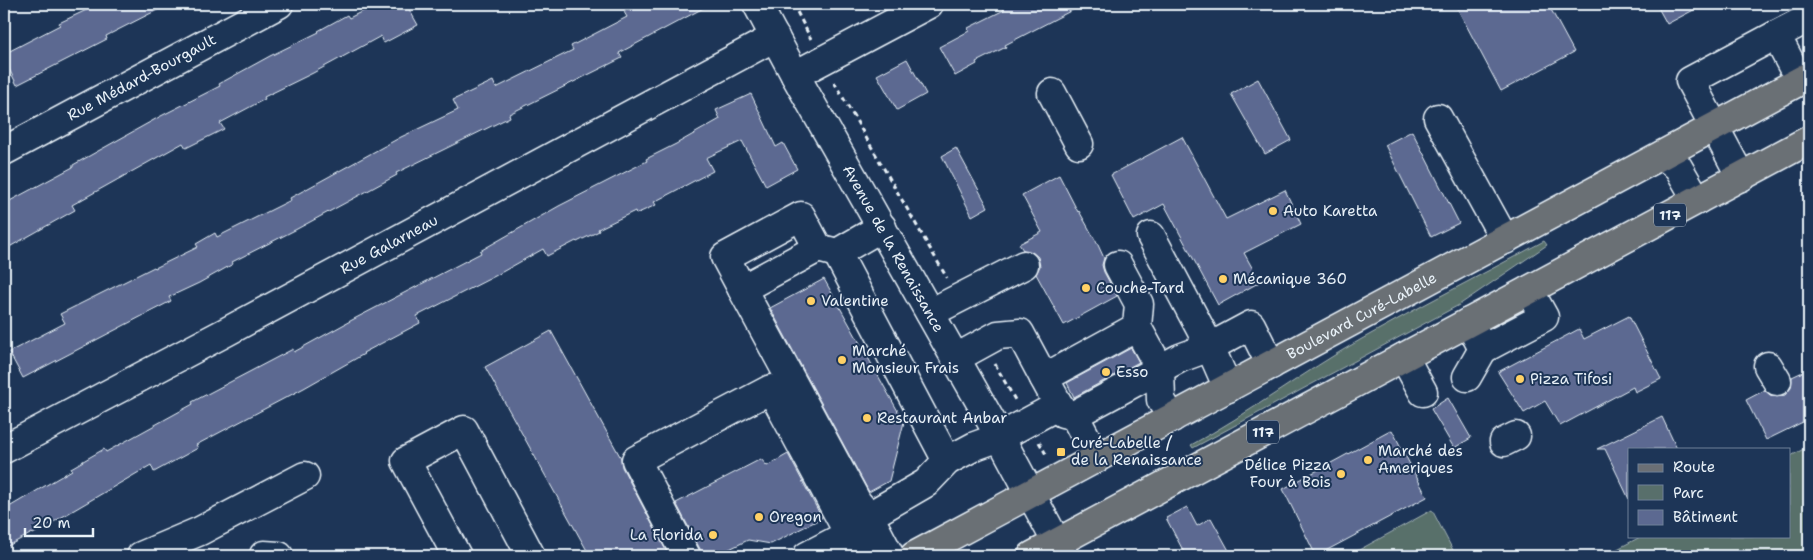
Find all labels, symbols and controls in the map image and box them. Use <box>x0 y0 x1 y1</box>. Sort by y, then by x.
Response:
street label: Rue Médard-Bourgault <box>64 29 220 125</box>
street label: Avenue de la Renaissance <box>838 161 949 336</box>
place label: Auto Karetta <box>1283 201 1378 221</box>
road number: 117 <box>1654 204 1686 226</box>
marker: Auto Karetta <box>1267 205 1279 217</box>
street label: Rue Galarneau <box>337 210 441 279</box>
street label: Boulevard Curé-Labelle <box>1283 268 1440 364</box>
place label: Mécanique 360 <box>1233 269 1347 289</box>
marker: Mécanique 360 <box>1217 273 1229 285</box>
place label: Couche-Tard <box>1096 278 1185 298</box>
marker: Couche-Tard <box>1080 282 1092 294</box>
place label: Valentine <box>821 291 889 311</box>
marker: Valentine <box>805 295 817 307</box>
place label: Marché Monsieur Frais <box>852 341 959 378</box>
marker: Marché Monsieur Frais <box>836 354 848 366</box>
place label: Esso <box>1116 362 1148 382</box>
marker: Esso <box>1100 366 1112 378</box>
place label: Pizza Tifosi <box>1530 369 1612 389</box>
marker: Pizza Tifosi <box>1514 373 1526 385</box>
place label: Restaurant Anbar <box>877 408 1007 428</box>
marker: Restaurant Anbar <box>861 412 873 424</box>
road number: 117 <box>1247 421 1279 444</box>
place label: Curé-Labelle / de la Renaissance <box>1071 433 1202 470</box>
place label: Marché des Ameriques <box>1378 441 1463 478</box>
marker: Curé-Labelle / de la Renaissance <box>1055 446 1067 458</box>
legend <box>1628 448 1790 538</box>
marker: Marché des Ameriques <box>1362 454 1374 466</box>
place label: Délice Pizza Four à Bois <box>1245 455 1332 492</box>
text: Route <box>1673 457 1715 477</box>
marker: Délice Pizza Four à Bois <box>1335 468 1347 480</box>
text: Parc <box>1673 483 1704 503</box>
scale bar <box>25 505 92 537</box>
place label: Oregon <box>769 507 822 527</box>
text: Bâtiment <box>1673 507 1738 527</box>
marker: Oregon <box>753 511 765 523</box>
text: 20 m <box>32 513 71 533</box>
place label: La Florida <box>630 525 704 545</box>
marker: La Florida <box>707 529 719 541</box>

